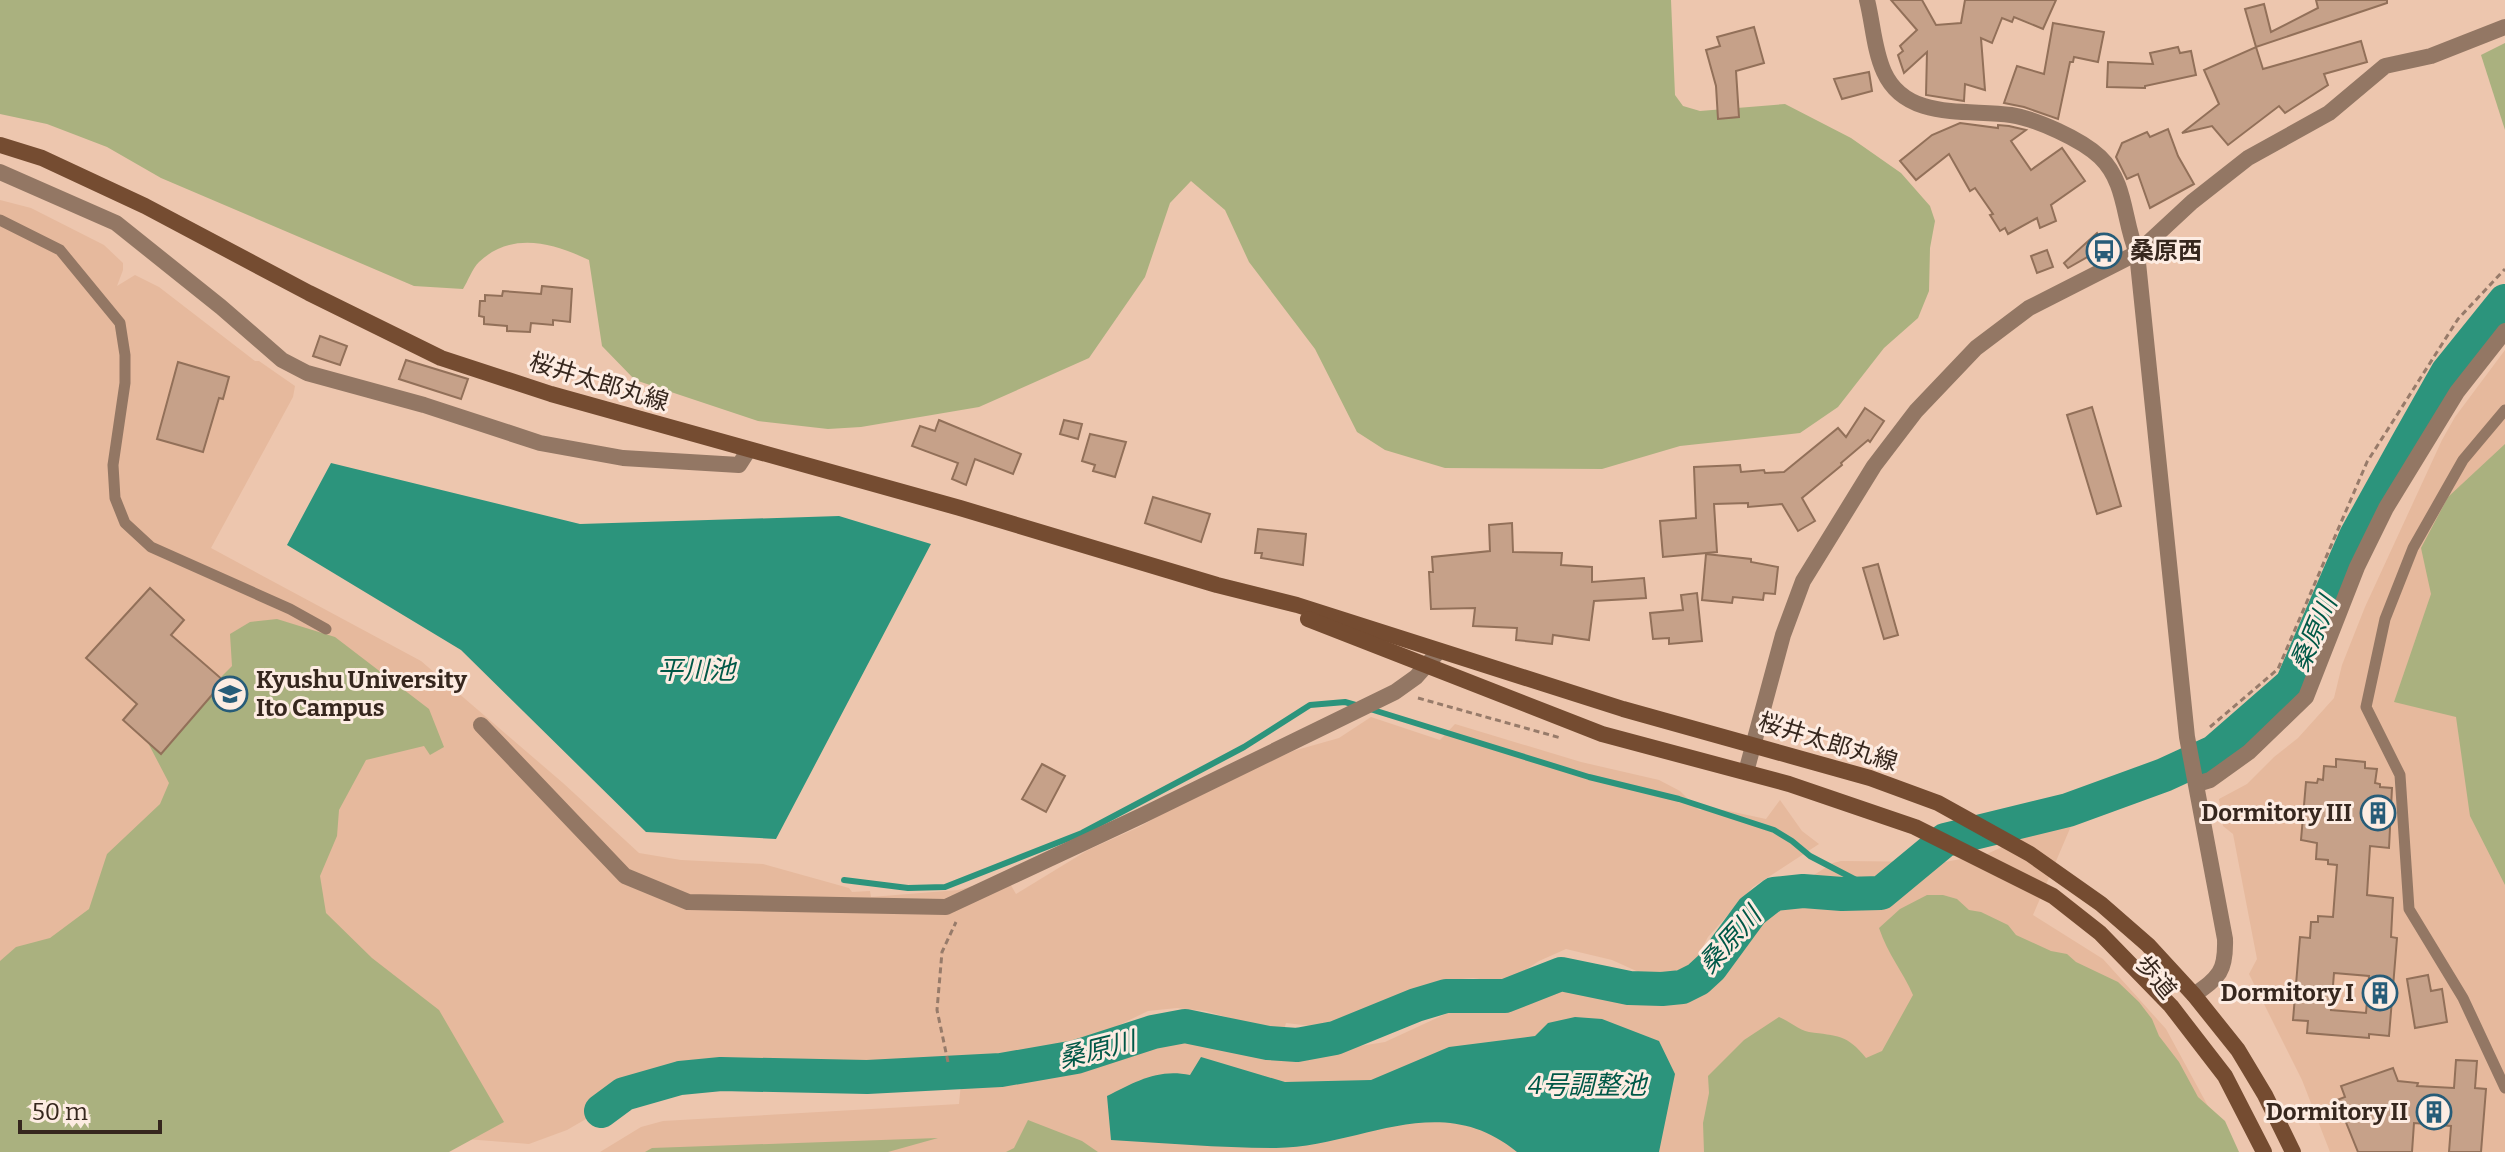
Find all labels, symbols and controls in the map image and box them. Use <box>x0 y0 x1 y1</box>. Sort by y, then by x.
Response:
bus stop icon: 桑原西 <box>2085 232 2123 270</box>
place label: 桑原西 <box>2130 237 2202 265</box>
street label: 桜井太郎丸線 <box>526 348 672 416</box>
water label: 桑原川 <box>2284 589 2345 676</box>
water label: 平川池 <box>657 655 738 686</box>
place label: Kyushu University Ito Campus <box>256 666 468 722</box>
school or university icon: Kyushu University Ito Campus <box>211 675 249 713</box>
street label: 桜井太郎丸線 <box>1755 708 1901 776</box>
building icon: Dormitory III <box>2359 794 2397 832</box>
place label: Dormitory III <box>2201 799 2352 827</box>
water label: 桑原川 <box>1692 898 1770 979</box>
street label: 歩道 <box>2130 950 2182 1004</box>
building icon: Dormitory I <box>2361 974 2399 1012</box>
place label: Dormitory I <box>2221 979 2354 1007</box>
water label: 桑原川 <box>1055 1025 1141 1074</box>
water label: 4号調整池 <box>1528 1070 1649 1101</box>
scale bar <box>20 1084 160 1134</box>
building icon: Dormitory II <box>2415 1093 2453 1131</box>
text: 50 m <box>32 1098 88 1126</box>
place label: Dormitory II <box>2266 1098 2408 1126</box>

